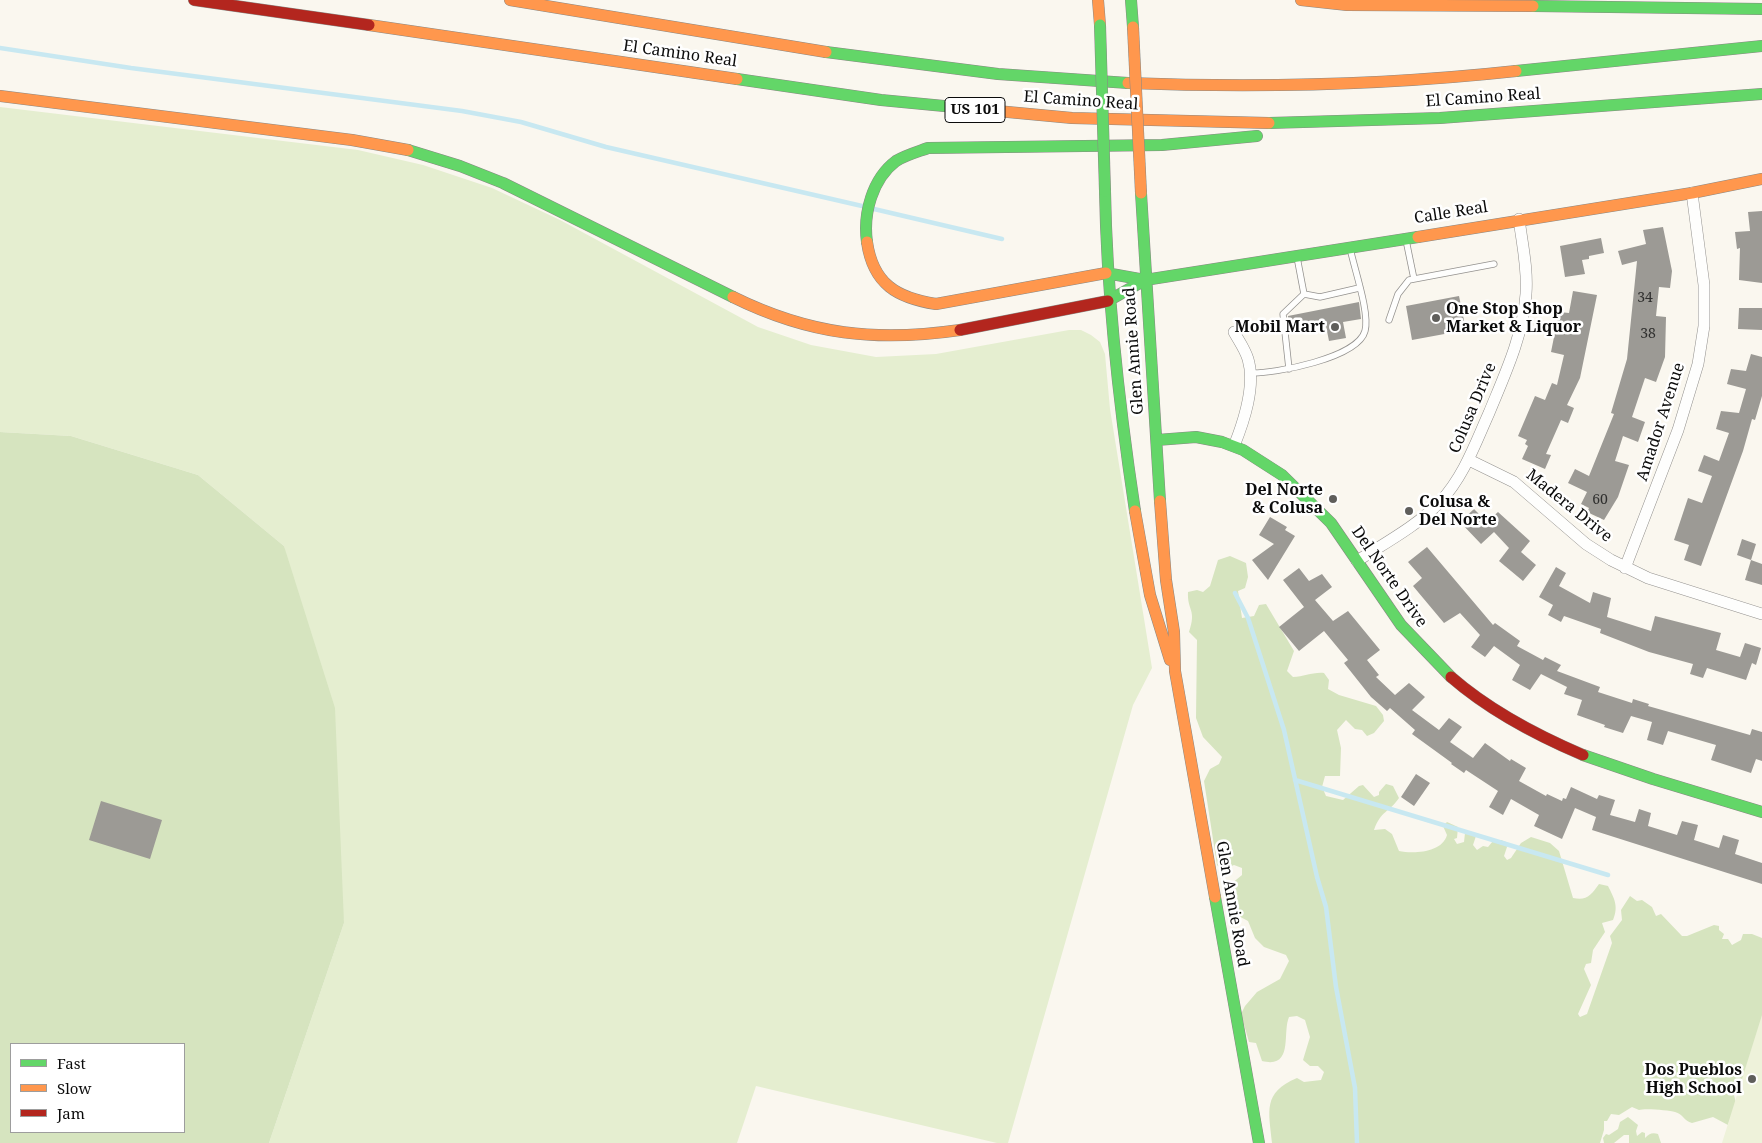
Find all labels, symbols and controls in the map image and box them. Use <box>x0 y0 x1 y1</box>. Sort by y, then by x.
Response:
street label: El Camino Real <box>622 36 738 72</box>
street label: El Camino Real <box>1425 84 1541 112</box>
street label: El Camino Real <box>1023 87 1139 115</box>
road number: US 101 <box>945 98 1005 122</box>
street label: Calle Real <box>1413 198 1489 228</box>
street label: Glen Annie Road <box>1120 287 1148 415</box>
house number: 34 <box>1637 290 1653 306</box>
place label: One Stop Shop Market & Liquor <box>1446 299 1581 337</box>
marker: One Stop Shop Market & Liquor <box>1430 312 1442 324</box>
place label: Mobil Mart <box>1234 317 1325 337</box>
marker: Mobil Mart <box>1329 321 1341 333</box>
house number: 38 <box>1640 326 1656 342</box>
street label: Colusa Drive <box>1445 360 1501 456</box>
street label: Amador Avenue <box>1633 360 1689 484</box>
street label: Madera Drive <box>1522 466 1616 546</box>
place label: Del Norte & Colusa <box>1245 480 1323 518</box>
place label: Colusa & Del Norte <box>1419 492 1497 530</box>
house number: 60 <box>1592 492 1608 508</box>
marker: Del Norte & Colusa <box>1327 493 1339 505</box>
marker: Colusa & Del Norte <box>1403 505 1415 517</box>
street label: Del Norte Drive <box>1347 523 1431 631</box>
street label: Glen Annie Road <box>1211 839 1253 969</box>
legend <box>10 1043 185 1133</box>
text: Fast <box>57 1053 86 1073</box>
place label: Dos Pueblos High School <box>1644 1060 1742 1098</box>
marker: Dos Pueblos High School <box>1746 1073 1758 1085</box>
text: Slow <box>57 1078 91 1098</box>
text: Jam <box>57 1103 85 1123</box>

